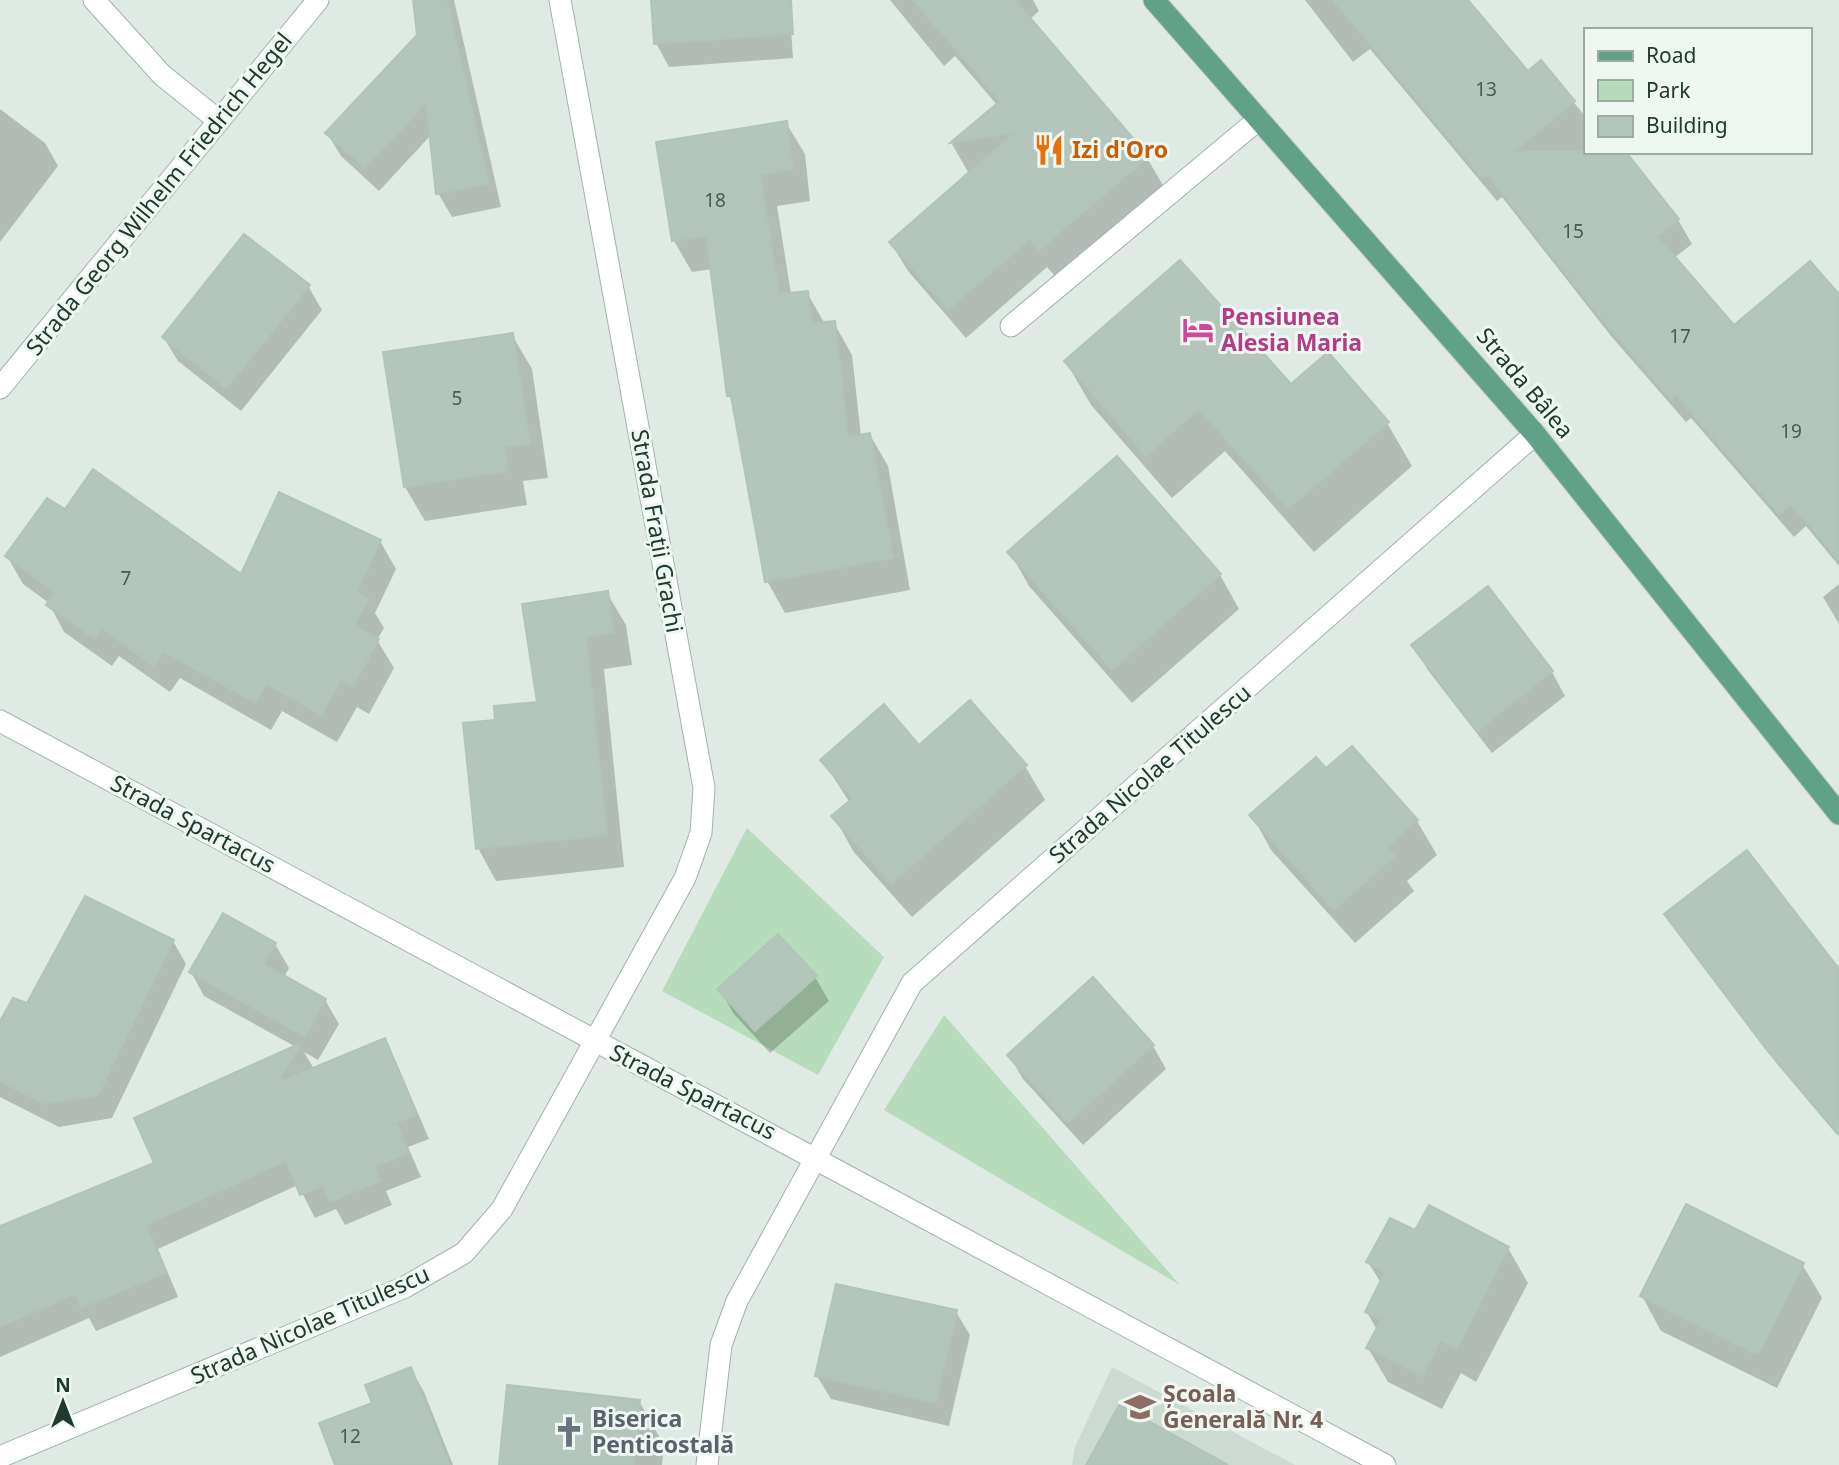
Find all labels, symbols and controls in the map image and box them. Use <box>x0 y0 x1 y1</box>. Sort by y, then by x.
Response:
street label: Strada Georg Wilhelm Friedrich Hegel <box>18 25 299 362</box>
legend <box>1584 28 1811 154</box>
text: Road <box>1646 41 1696 69</box>
house number: 13 <box>1475 76 1497 102</box>
text: Park <box>1646 76 1691 104</box>
text: Building <box>1646 111 1728 139</box>
restaurant icon: Izi d'Oro <box>1032 133 1066 167</box>
place label: Izi d'Oro <box>1072 133 1168 165</box>
house number: 18 <box>704 187 726 213</box>
house number: 15 <box>1562 218 1584 244</box>
place label: Pensiunea Alesia Maria <box>1221 300 1362 358</box>
hotel icon: Pensiunea Alesia Maria <box>1181 313 1215 347</box>
street label: Strada Bâlea <box>1470 320 1582 445</box>
house number: 17 <box>1669 323 1691 349</box>
house number: 5 <box>452 385 462 411</box>
house number: 19 <box>1780 418 1802 444</box>
street label: Strada Frații Grachi <box>624 427 692 635</box>
house number: 7 <box>121 565 131 591</box>
street label: Strada Nicolae Titulescu <box>1041 676 1257 870</box>
street label: Strada Spartacus <box>105 766 282 880</box>
street label: Strada Spartacus <box>605 1035 782 1147</box>
street label: Strada Nicolae Titulescu <box>185 1257 434 1391</box>
north arrow <box>28 1367 98 1437</box>
text: N <box>55 1372 71 1398</box>
place label: Școala Generală Nr. 4 <box>1163 1377 1323 1435</box>
school or university icon: Școala Generală Nr. 4 <box>1123 1390 1157 1424</box>
place label: Biserica Penticostală <box>592 1402 734 1460</box>
church icon: Biserica Penticostală <box>552 1415 586 1449</box>
house number: 12 <box>339 1423 361 1449</box>

